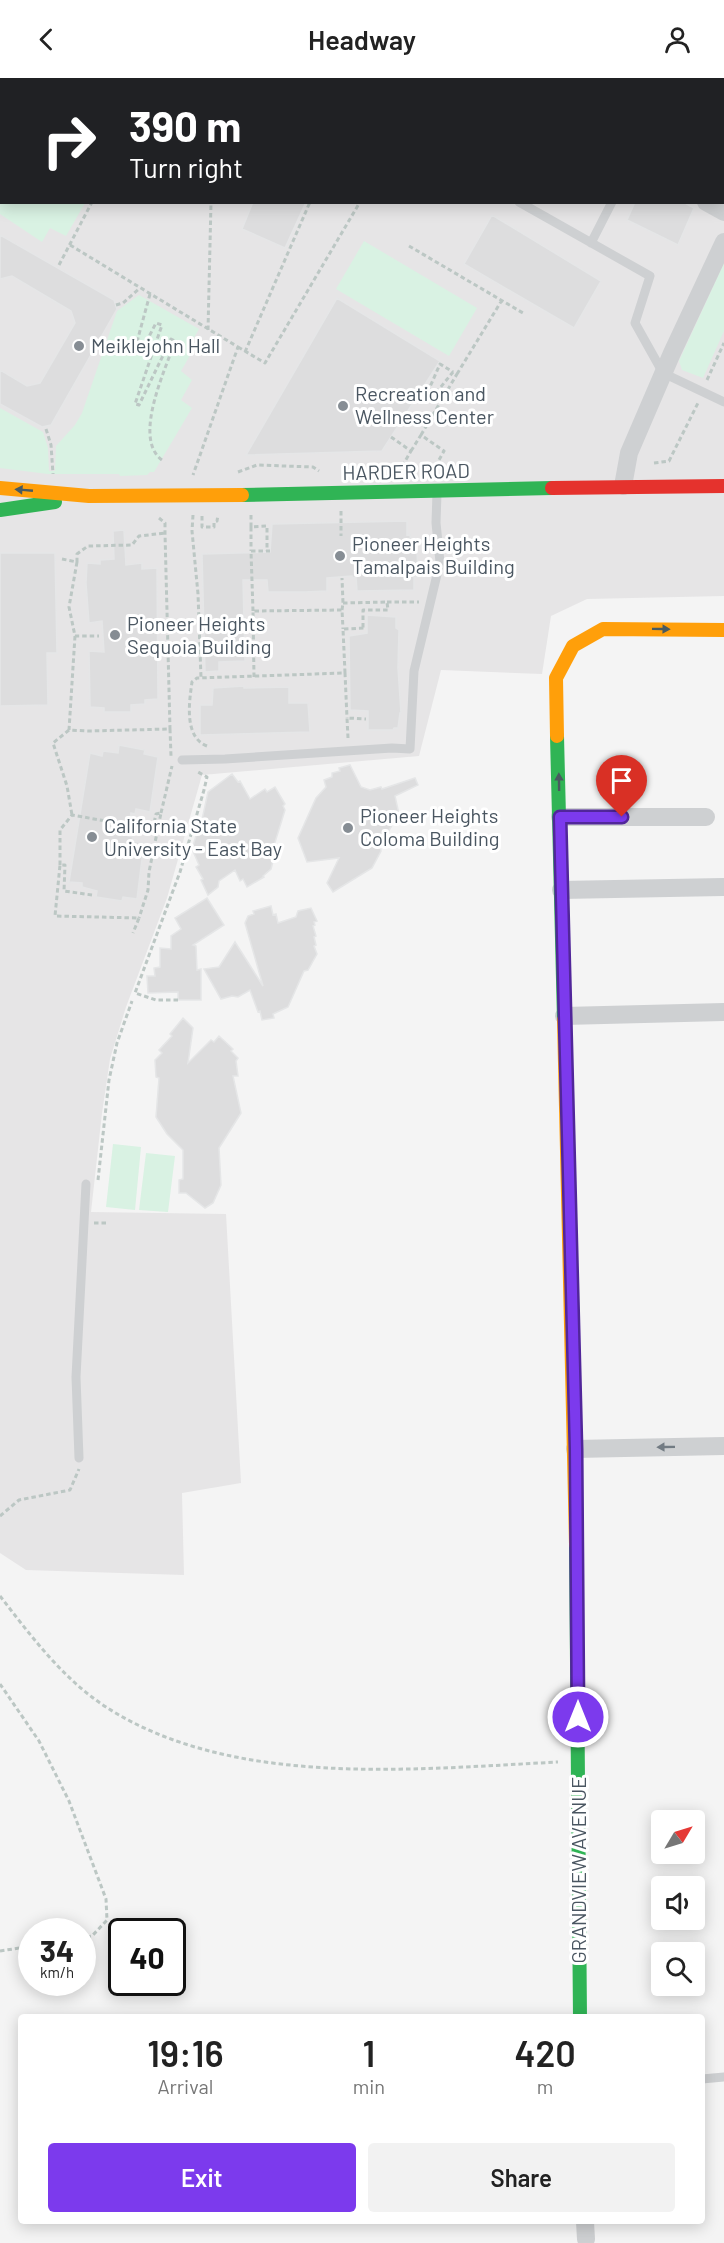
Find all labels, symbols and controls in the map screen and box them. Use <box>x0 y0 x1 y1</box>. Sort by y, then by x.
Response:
icon: back <box>30 23 63 56</box>
text: Headway <box>308 23 416 55</box>
icon: person <box>661 23 694 56</box>
text: 390 m <box>129 100 241 150</box>
icon: right <box>30 102 108 180</box>
text: Turn right <box>129 151 243 183</box>
place label: Meiklejohn Hall <box>91 333 220 357</box>
marker: Meiklejohn Hall <box>72 339 86 353</box>
place label: Recreation and Wellness Center <box>355 381 494 428</box>
marker: Recreation and Wellness Center <box>336 399 350 413</box>
street label: HARDER ROAD <box>342 458 470 484</box>
one-way arrow <box>14 485 33 495</box>
place label: Pioneer Heights Tamalpais Building <box>352 531 515 578</box>
marker: Pioneer Heights Tamalpais Building <box>333 549 347 563</box>
place label: Pioneer Heights Sequoia Building <box>127 611 272 658</box>
one-way arrow <box>652 625 671 634</box>
marker: Pioneer Heights Sequoia Building <box>108 628 122 642</box>
pin <box>596 755 647 817</box>
icon: arrive <box>605 764 638 797</box>
one-way arrow <box>554 772 563 791</box>
place label: Pioneer Heights Coloma Building <box>360 803 499 850</box>
place label: California State University - East Bay <box>104 813 282 860</box>
marker: Pioneer Heights Coloma Building <box>341 821 355 835</box>
marker: California State University - East Bay <box>85 830 99 844</box>
one-way arrow <box>656 1443 675 1452</box>
position arrow <box>546 1685 610 1749</box>
street label: GRANDVIEW AVENUE <box>566 1777 590 1963</box>
north arrow <box>651 1810 705 1864</box>
map controls <box>651 1810 705 1996</box>
button: sound <box>651 1876 705 1930</box>
speed limit sign: 40 <box>108 1918 186 1996</box>
text: 34 <box>40 1932 74 1968</box>
button: search <box>651 1942 705 1996</box>
text: km/h <box>40 1963 74 1981</box>
text: 19:16 <box>147 2031 223 2074</box>
text: 1 <box>363 2031 375 2074</box>
text: 420 <box>514 2031 576 2074</box>
text: Arrival <box>157 2074 213 2098</box>
text: min <box>353 2074 385 2098</box>
text: m <box>537 2074 553 2098</box>
button: Exit <box>48 2143 356 2212</box>
button: Share <box>368 2143 675 2212</box>

